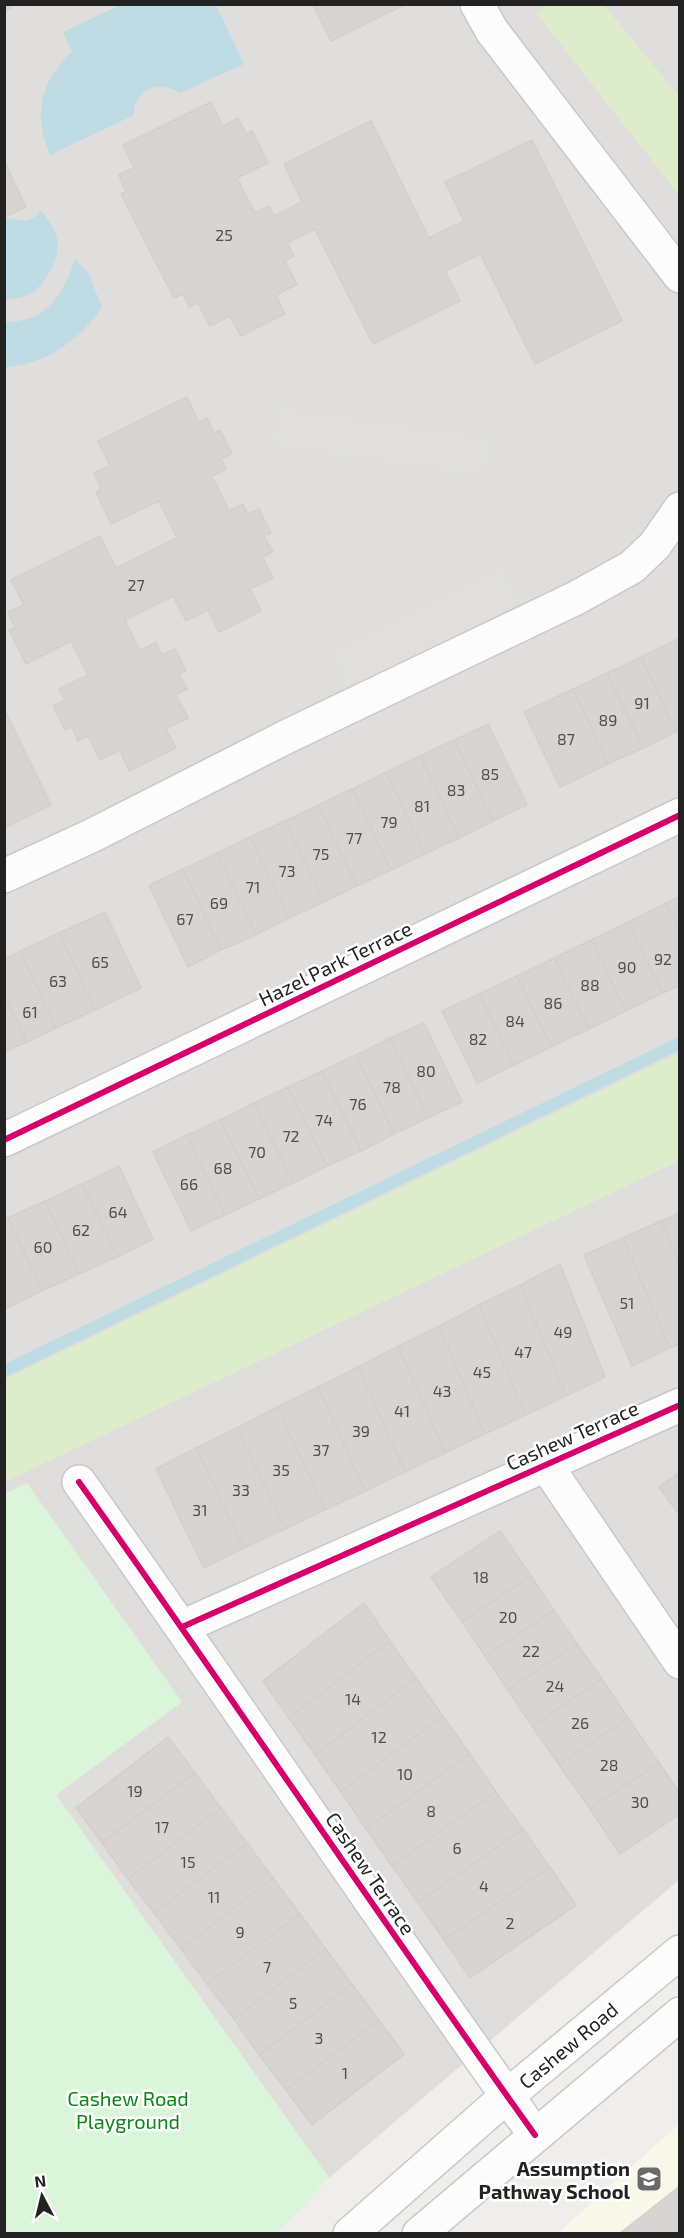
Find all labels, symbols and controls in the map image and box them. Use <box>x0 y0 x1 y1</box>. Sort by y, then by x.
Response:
house number: 25 <box>215 225 233 244</box>
house number: 27 <box>127 575 145 594</box>
house number: 91 <box>634 693 650 712</box>
house number: 89 <box>599 710 617 729</box>
house number: 87 <box>557 729 575 748</box>
house number: 85 <box>481 764 499 783</box>
house number: 83 <box>447 780 465 799</box>
house number: 81 <box>414 796 430 815</box>
house number: 79 <box>380 812 398 831</box>
house number: 77 <box>346 828 362 847</box>
house number: 75 <box>313 844 329 863</box>
house number: 73 <box>278 861 296 880</box>
house number: 71 <box>246 877 260 896</box>
house number: 69 <box>210 893 228 912</box>
house number: 67 <box>176 909 194 928</box>
street label: Hazel Park Terrace <box>255 916 415 1010</box>
house number: 92 <box>654 949 672 968</box>
house number: 65 <box>91 952 109 971</box>
house number: 90 <box>618 957 636 976</box>
house number: 63 <box>49 971 67 990</box>
house number: 88 <box>580 975 600 994</box>
house number: 86 <box>544 993 562 1012</box>
house number: 61 <box>22 1002 38 1021</box>
house number: 84 <box>505 1011 525 1030</box>
house number: 82 <box>469 1029 487 1048</box>
house number: 80 <box>416 1061 436 1080</box>
house number: 78 <box>383 1077 401 1096</box>
house number: 76 <box>349 1094 367 1113</box>
house number: 74 <box>315 1110 333 1129</box>
house number: 72 <box>282 1126 300 1145</box>
house number: 70 <box>248 1142 266 1161</box>
house number: 68 <box>214 1158 232 1177</box>
house number: 66 <box>180 1174 198 1193</box>
house number: 64 <box>109 1202 128 1221</box>
house number: 62 <box>72 1220 90 1239</box>
house number: 60 <box>34 1237 52 1256</box>
house number: 51 <box>620 1293 634 1312</box>
house number: 49 <box>554 1322 573 1341</box>
house number: 47 <box>514 1342 532 1361</box>
house number: 45 <box>473 1362 491 1381</box>
house number: 43 <box>433 1381 451 1400</box>
street label: Cashew Terrace <box>502 1395 642 1475</box>
house number: 41 <box>394 1401 410 1420</box>
house number: 39 <box>352 1421 370 1440</box>
house number: 37 <box>312 1440 330 1459</box>
house number: 35 <box>272 1460 290 1479</box>
house number: 33 <box>232 1480 250 1499</box>
house number: 31 <box>192 1500 208 1519</box>
house number: 18 <box>473 1567 489 1586</box>
house number: 20 <box>499 1607 517 1626</box>
house number: 22 <box>522 1641 540 1660</box>
house number: 24 <box>546 1676 565 1695</box>
house number: 14 <box>345 1689 361 1708</box>
house number: 26 <box>571 1713 589 1732</box>
house number: 12 <box>371 1727 387 1746</box>
house number: 28 <box>600 1755 618 1774</box>
house number: 10 <box>397 1764 413 1783</box>
house number: 19 <box>127 1781 143 1800</box>
house number: 30 <box>631 1792 649 1811</box>
house number: 8 <box>426 1801 436 1820</box>
street label: Cashew Terrace <box>321 1807 421 1939</box>
house number: 17 <box>155 1817 169 1836</box>
house number: 6 <box>452 1838 462 1857</box>
house number: 15 <box>181 1852 195 1871</box>
house number: 4 <box>479 1876 489 1895</box>
house number: 11 <box>208 1887 220 1906</box>
house number: 2 <box>506 1913 515 1932</box>
house number: 9 <box>235 1922 245 1941</box>
house number: 7 <box>263 1957 271 1976</box>
house number: 5 <box>289 1993 297 2012</box>
street label: Cashew Road <box>514 1997 622 2093</box>
house number: 3 <box>315 2028 323 2047</box>
house number: 1 <box>342 2063 348 2082</box>
park label: Cashew Road Playground <box>67 2086 189 2133</box>
place label: Assumption Pathway School <box>479 2156 630 2204</box>
school or university icon: Assumption Pathway School <box>634 2164 664 2194</box>
north arrow <box>12 2166 72 2226</box>
text: N <box>33 2170 47 2191</box>

